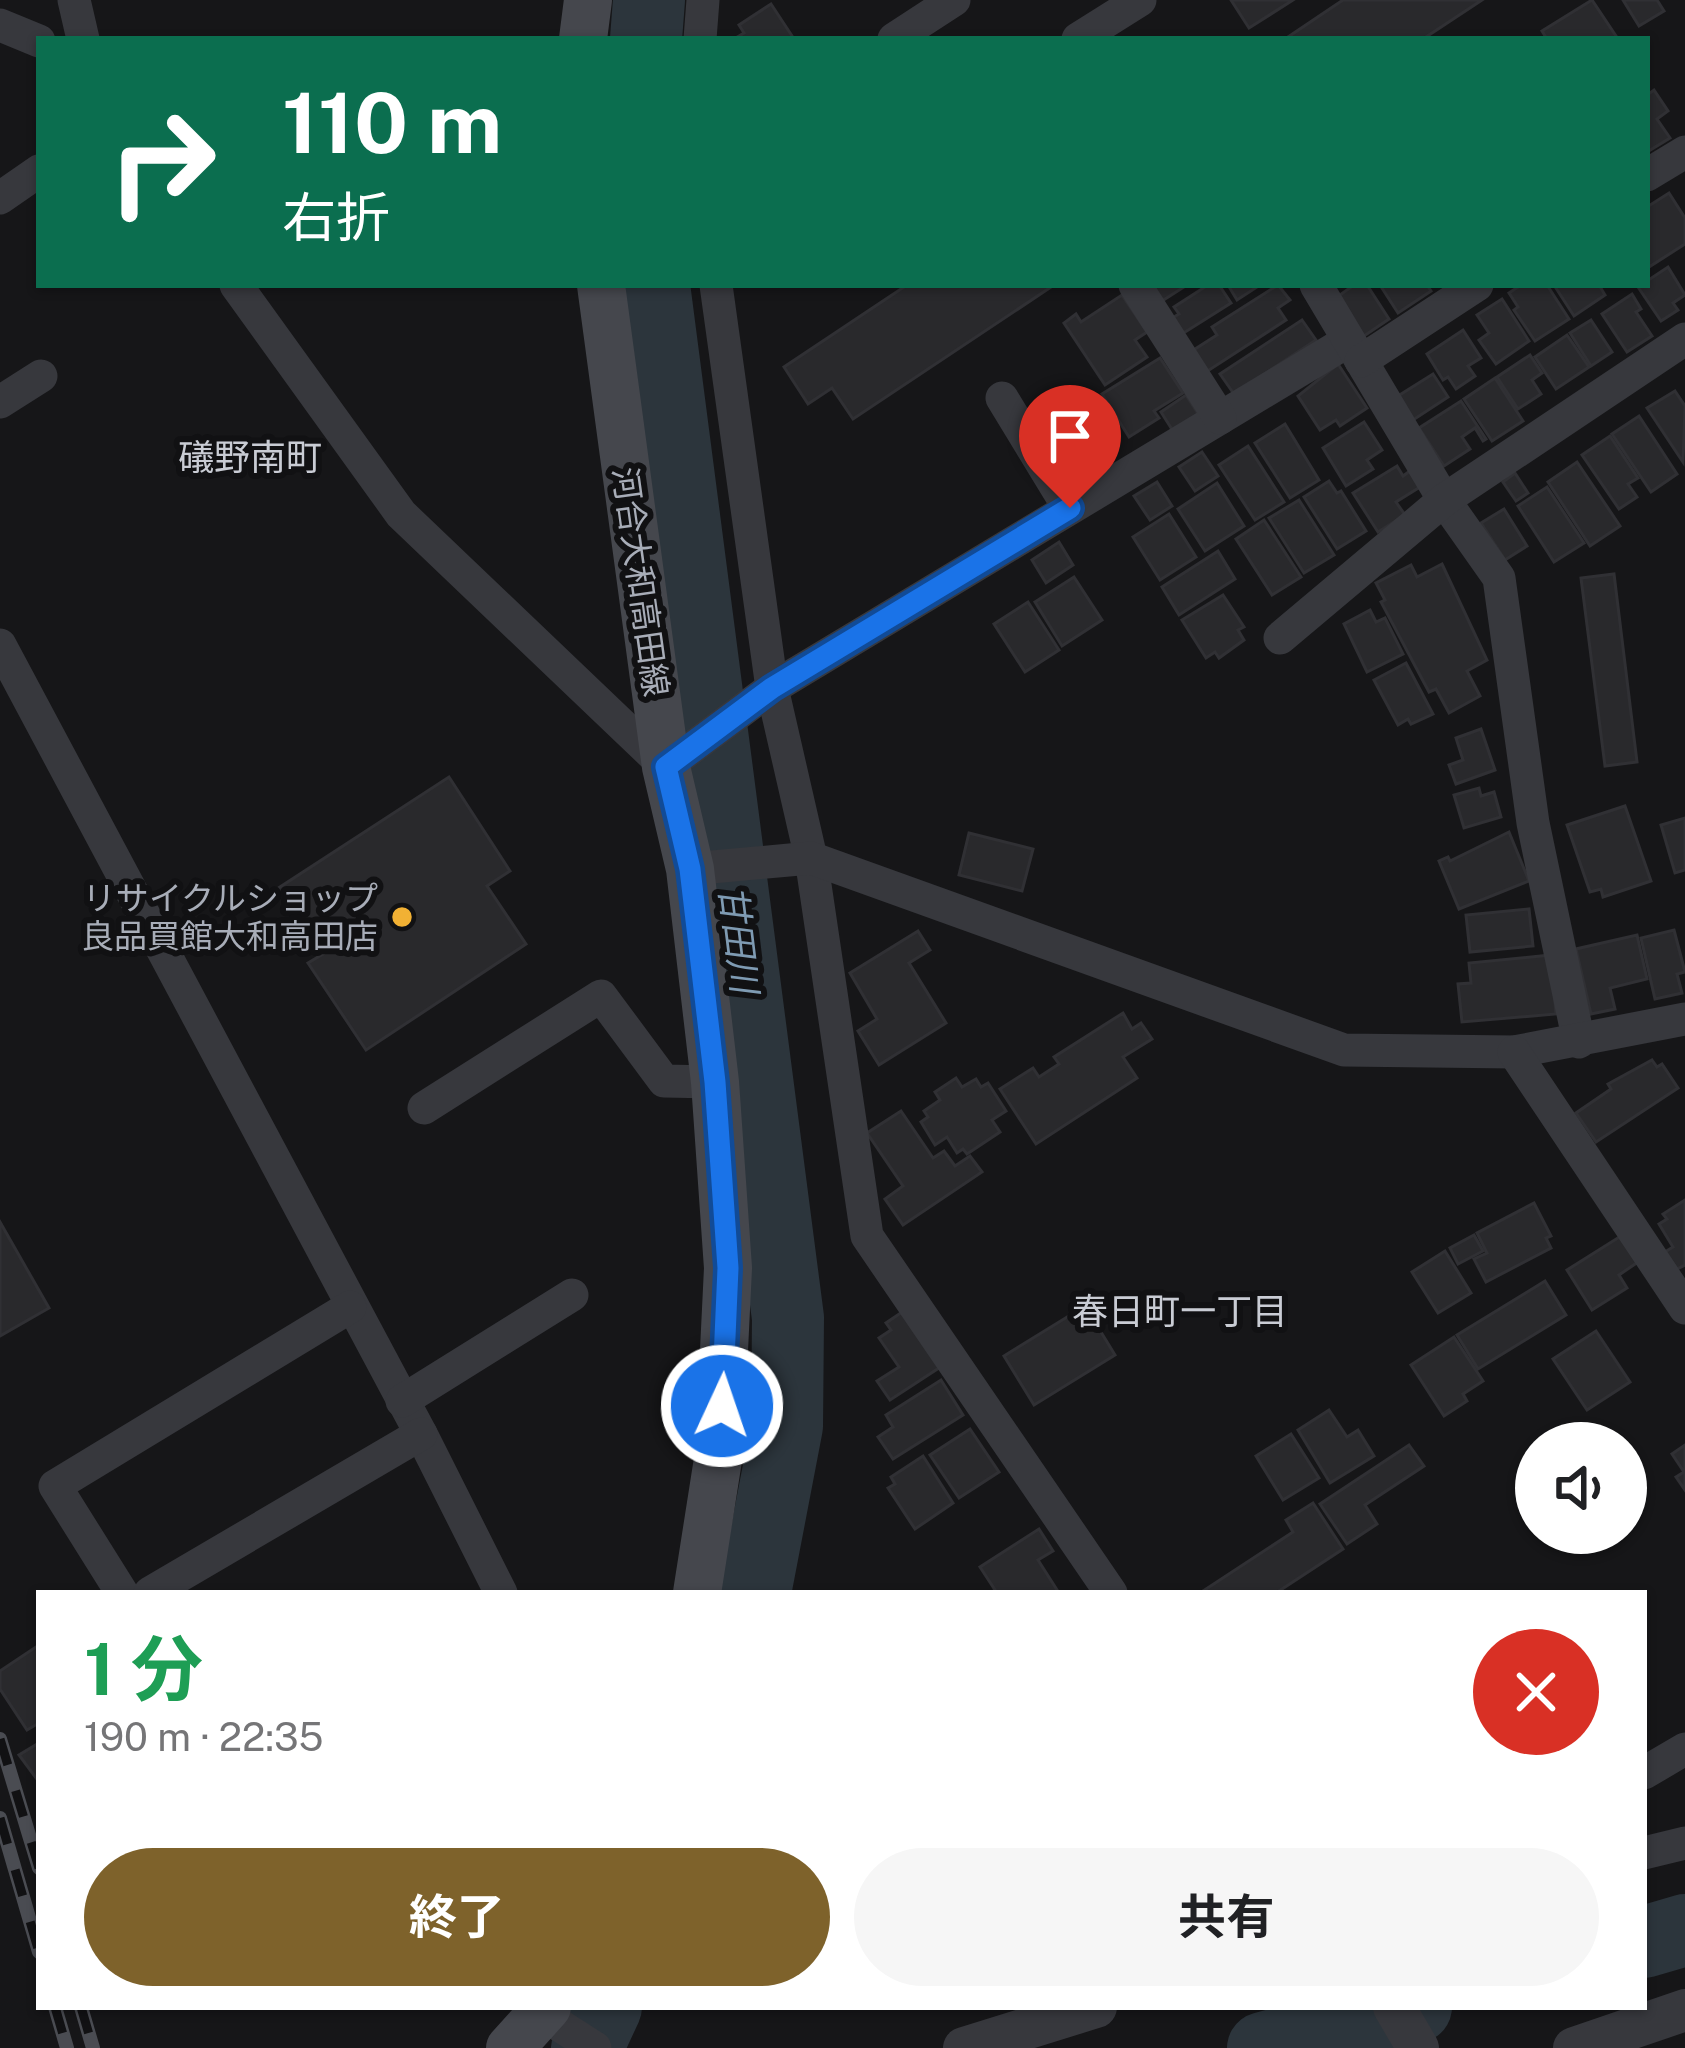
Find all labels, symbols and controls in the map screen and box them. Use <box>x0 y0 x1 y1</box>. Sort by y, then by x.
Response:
text: 110 m <box>282 73 502 172</box>
icon: right <box>84 84 240 240</box>
text: 右折 <box>282 186 390 249</box>
pin <box>1019 385 1121 508</box>
icon: arrive <box>1037 403 1103 469</box>
district label: 礒野南町 <box>178 436 322 478</box>
street label: 河合大和高田線 <box>606 465 676 699</box>
place label: リサイクルショップ 良品買館大和高田店 <box>81 879 378 955</box>
water label: 甘田川 <box>712 883 767 999</box>
marker: リサイクルショップ 良品買館大和高田店 <box>389 904 415 930</box>
district label: 春日町一丁目 <box>1072 1290 1288 1332</box>
position arrow <box>659 1343 785 1469</box>
map controls <box>1515 1422 1647 1554</box>
button: sound <box>1515 1422 1647 1554</box>
text: 1 分 <box>84 1627 203 1711</box>
button: close <box>1473 1629 1599 1755</box>
text: 190 m · 22:35 <box>84 1714 324 1760</box>
button: 終了 <box>84 1848 830 1986</box>
button: 共有 <box>854 1848 1599 1986</box>

